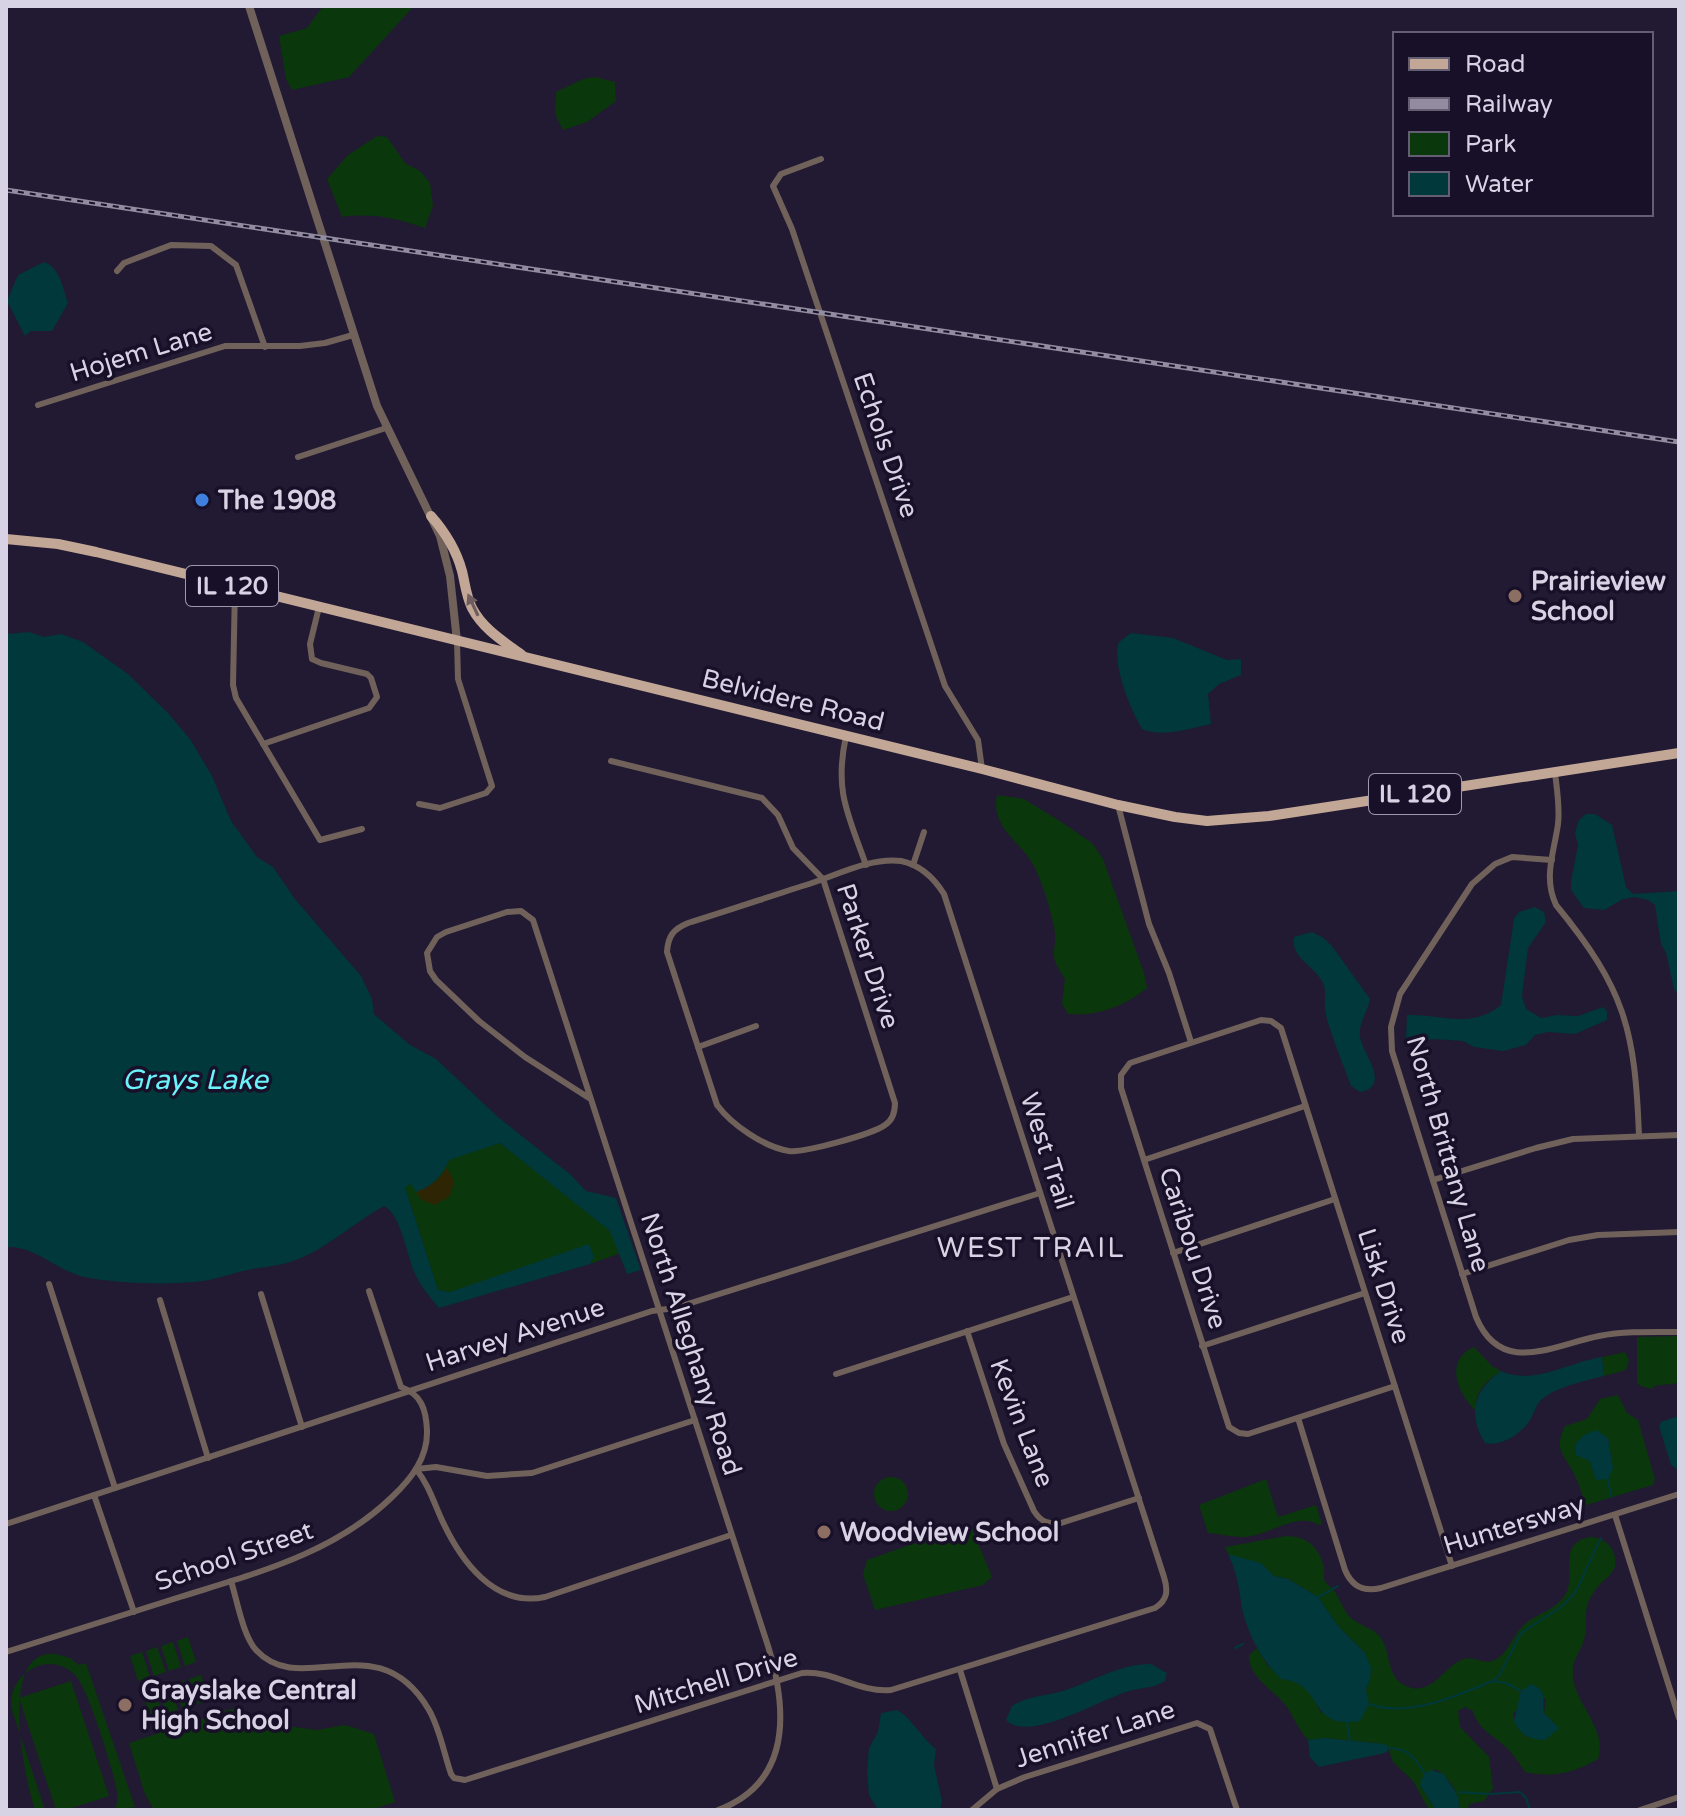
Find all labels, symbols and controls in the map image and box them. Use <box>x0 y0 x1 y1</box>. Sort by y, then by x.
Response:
legend <box>1393 32 1653 216</box>
text: Road <box>1465 50 1525 79</box>
text: Railway <box>1465 90 1553 119</box>
text: Park <box>1465 130 1516 159</box>
text: Water <box>1465 170 1534 199</box>
street label: Hojem Lane <box>66 316 216 388</box>
street label: Echols Drive <box>847 368 925 522</box>
place label: The 1908 <box>217 485 336 516</box>
marker: The 1908 <box>193 491 211 509</box>
road number: IL 120 <box>186 566 278 606</box>
place label: Prairieview School <box>1531 566 1666 627</box>
marker: Prairieview School <box>1506 587 1524 605</box>
one-way arrow <box>466 594 479 617</box>
street label: Belvidere Road <box>699 662 887 738</box>
road number: IL 120 <box>1369 774 1461 814</box>
street label: Parker Drive <box>830 880 906 1032</box>
street label: North Brittany Lane <box>1399 1032 1497 1276</box>
water label: Grays Lake <box>122 1063 270 1097</box>
street label: West Trail <box>1014 1089 1080 1213</box>
street label: Caribou Drive <box>1152 1163 1234 1333</box>
street label: North Alleghany Road <box>634 1209 748 1479</box>
street label: Lisk Drive <box>1351 1225 1417 1347</box>
district label: WEST TRAIL <box>937 1231 1125 1265</box>
street label: Harvey Avenue <box>422 1291 608 1379</box>
street label: Kevin Lane <box>983 1354 1061 1492</box>
street label: Huntersway <box>1440 1489 1588 1561</box>
street label: School Street <box>151 1514 317 1597</box>
place label: Woodview School <box>840 1517 1059 1548</box>
marker: Woodview School <box>815 1523 833 1541</box>
street label: Mitchell Drive <box>631 1641 801 1721</box>
place label: Grayslake Central High School <box>141 1675 357 1736</box>
street label: Jennifer Lane <box>1011 1694 1179 1774</box>
marker: Grayslake Central High School <box>116 1696 134 1714</box>

